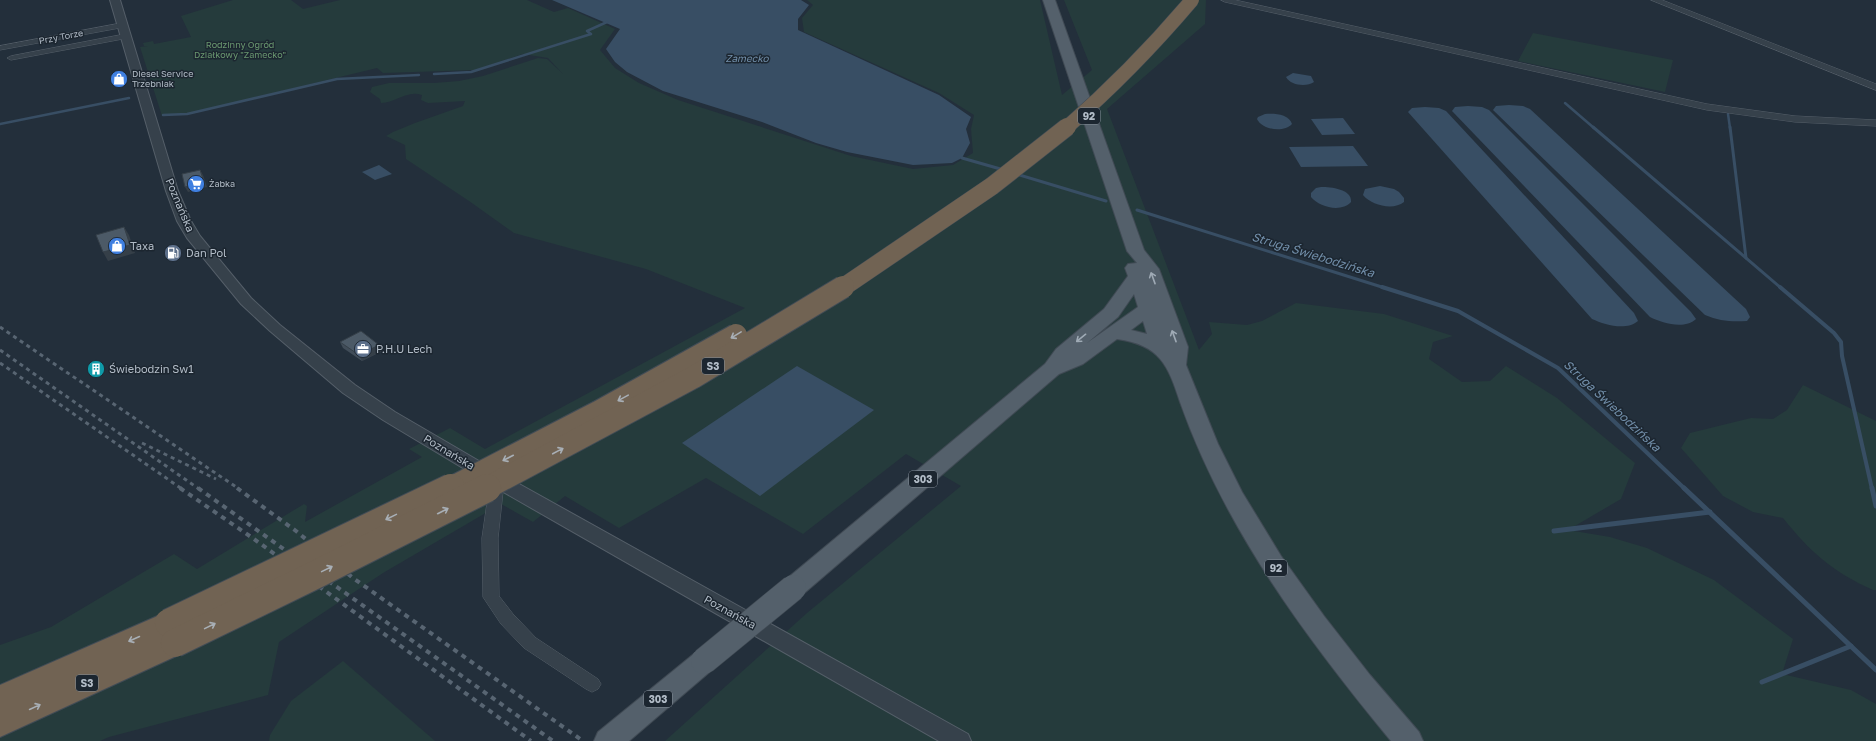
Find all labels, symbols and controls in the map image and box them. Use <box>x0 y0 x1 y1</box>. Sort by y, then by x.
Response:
street label: Przy Torze <box>38 27 84 46</box>
park label: Rodzinny Ogród Działkowy "Zamecko" <box>194 39 286 60</box>
water label: Zamecko <box>725 52 770 64</box>
place label: Diesel Service Trzebniak <box>132 68 193 89</box>
shop icon: Diesel Service Trzebniak <box>109 69 129 89</box>
road number: 92 <box>1078 108 1100 124</box>
supermarket icon: Żabka <box>186 174 206 194</box>
street label: Poznańska <box>163 176 198 234</box>
place label: Żabka <box>209 178 235 189</box>
water label: Struga Świebodzińska <box>1250 229 1377 281</box>
shop icon: Taxa <box>107 236 127 256</box>
place label: Taxa <box>130 239 154 252</box>
fuel station icon: Dan Pol <box>163 243 183 263</box>
place label: Dan Pol <box>186 246 227 259</box>
one-way arrow <box>1149 273 1157 285</box>
one-way arrow <box>730 331 742 339</box>
one-way arrow <box>1170 331 1178 343</box>
one-way arrow <box>1075 334 1086 343</box>
office icon: P.H.U Lech <box>353 339 373 359</box>
place label: P.H.U Lech <box>376 342 432 355</box>
water label: Struga Świebodzińska <box>1561 357 1665 455</box>
road number: S3 <box>702 358 724 374</box>
building icon: Świebodzin Sw1 <box>86 359 106 379</box>
place label: Świebodzin Sw1 <box>109 362 194 375</box>
one-way arrow <box>617 395 629 403</box>
street label: Poznańska <box>421 431 477 472</box>
one-way arrow <box>552 446 564 454</box>
one-way arrow <box>502 455 514 463</box>
road number: 303 <box>909 471 937 487</box>
one-way arrow <box>437 507 449 514</box>
one-way arrow <box>386 514 398 521</box>
road number: 92 <box>1265 560 1287 576</box>
one-way arrow <box>321 565 333 572</box>
street label: Poznańska <box>702 592 758 631</box>
one-way arrow <box>204 622 216 629</box>
one-way arrow <box>128 636 140 643</box>
road number: S3 <box>76 675 98 691</box>
road number: 303 <box>644 691 672 707</box>
one-way arrow <box>29 703 41 710</box>

